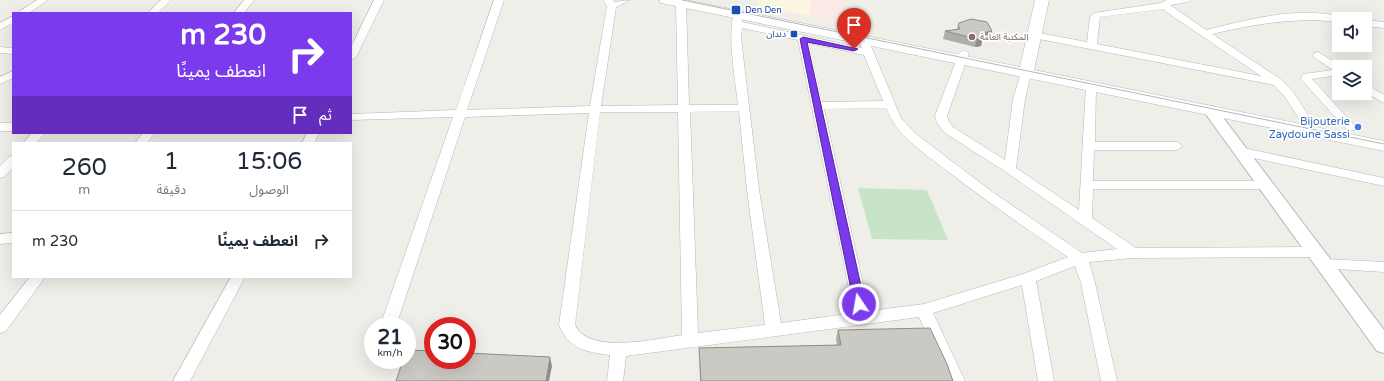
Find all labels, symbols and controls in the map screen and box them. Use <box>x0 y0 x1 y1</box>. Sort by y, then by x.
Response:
marker: Den Den <box>730 4 742 16</box>
place label: Den Den <box>745 5 782 16</box>
pin <box>837 8 871 49</box>
map controls <box>1332 12 1372 100</box>
button: sound <box>1332 12 1372 52</box>
icon: arrive <box>843 14 865 36</box>
text: 230 m <box>180 18 266 52</box>
icon: right <box>280 28 332 80</box>
place label: دندان <box>766 29 786 40</box>
marker: دندان <box>789 29 799 39</box>
marker: المكتبة العامة <box>967 32 977 42</box>
place label: المكتبة العامة <box>980 32 1028 43</box>
text: انعطف يمينًا <box>176 60 266 82</box>
button: layers <box>1332 60 1372 100</box>
icon: arrive <box>289 104 311 126</box>
text: ثم <box>319 106 332 124</box>
place label: Bijouterie Zaydoune Sassi <box>1269 115 1350 141</box>
marker: Bijouterie Zaydoune Sassi <box>1353 122 1363 132</box>
text: 1 <box>164 147 179 176</box>
text: 15:06 <box>236 147 302 176</box>
text: 260 <box>62 153 107 182</box>
text: m <box>78 182 90 198</box>
text: دقيقة <box>157 182 186 198</box>
text: الوصول <box>249 182 289 198</box>
icon: right <box>310 230 332 252</box>
text: 230 m <box>32 232 78 250</box>
text: انعطف يمينًا <box>217 232 298 250</box>
position arrow <box>838 283 880 325</box>
speed limit sign: 30 <box>424 317 476 369</box>
text: 21 <box>377 326 403 350</box>
text: km/h <box>377 347 403 359</box>

